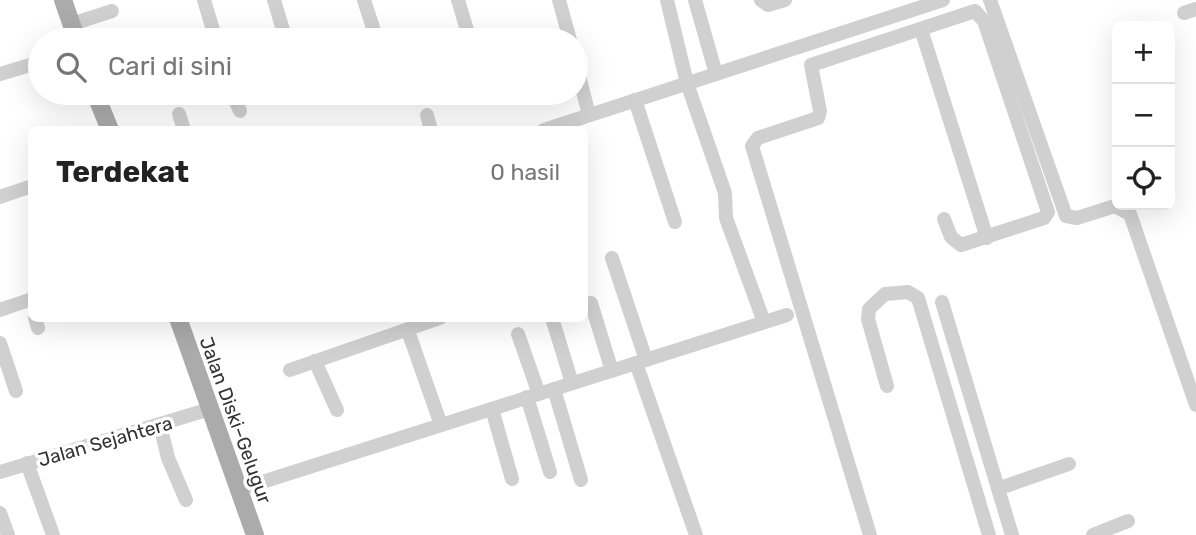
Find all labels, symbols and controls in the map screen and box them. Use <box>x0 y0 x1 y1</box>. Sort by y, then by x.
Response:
map controls <box>1112 21 1175 210</box>
button: + <box>1112 21 1175 84</box>
search box <box>28 28 588 105</box>
icon: search <box>52 48 90 86</box>
text: Cari di sini <box>108 51 232 82</box>
button: − <box>1112 84 1175 147</box>
button: locate <box>1112 147 1175 210</box>
text: Terdekat <box>56 154 189 190</box>
text: 0 hasil <box>490 158 560 186</box>
street label: Jalan Diski–Gelugur <box>195 334 277 508</box>
street label: Jalan Sejahtera <box>35 411 175 472</box>

